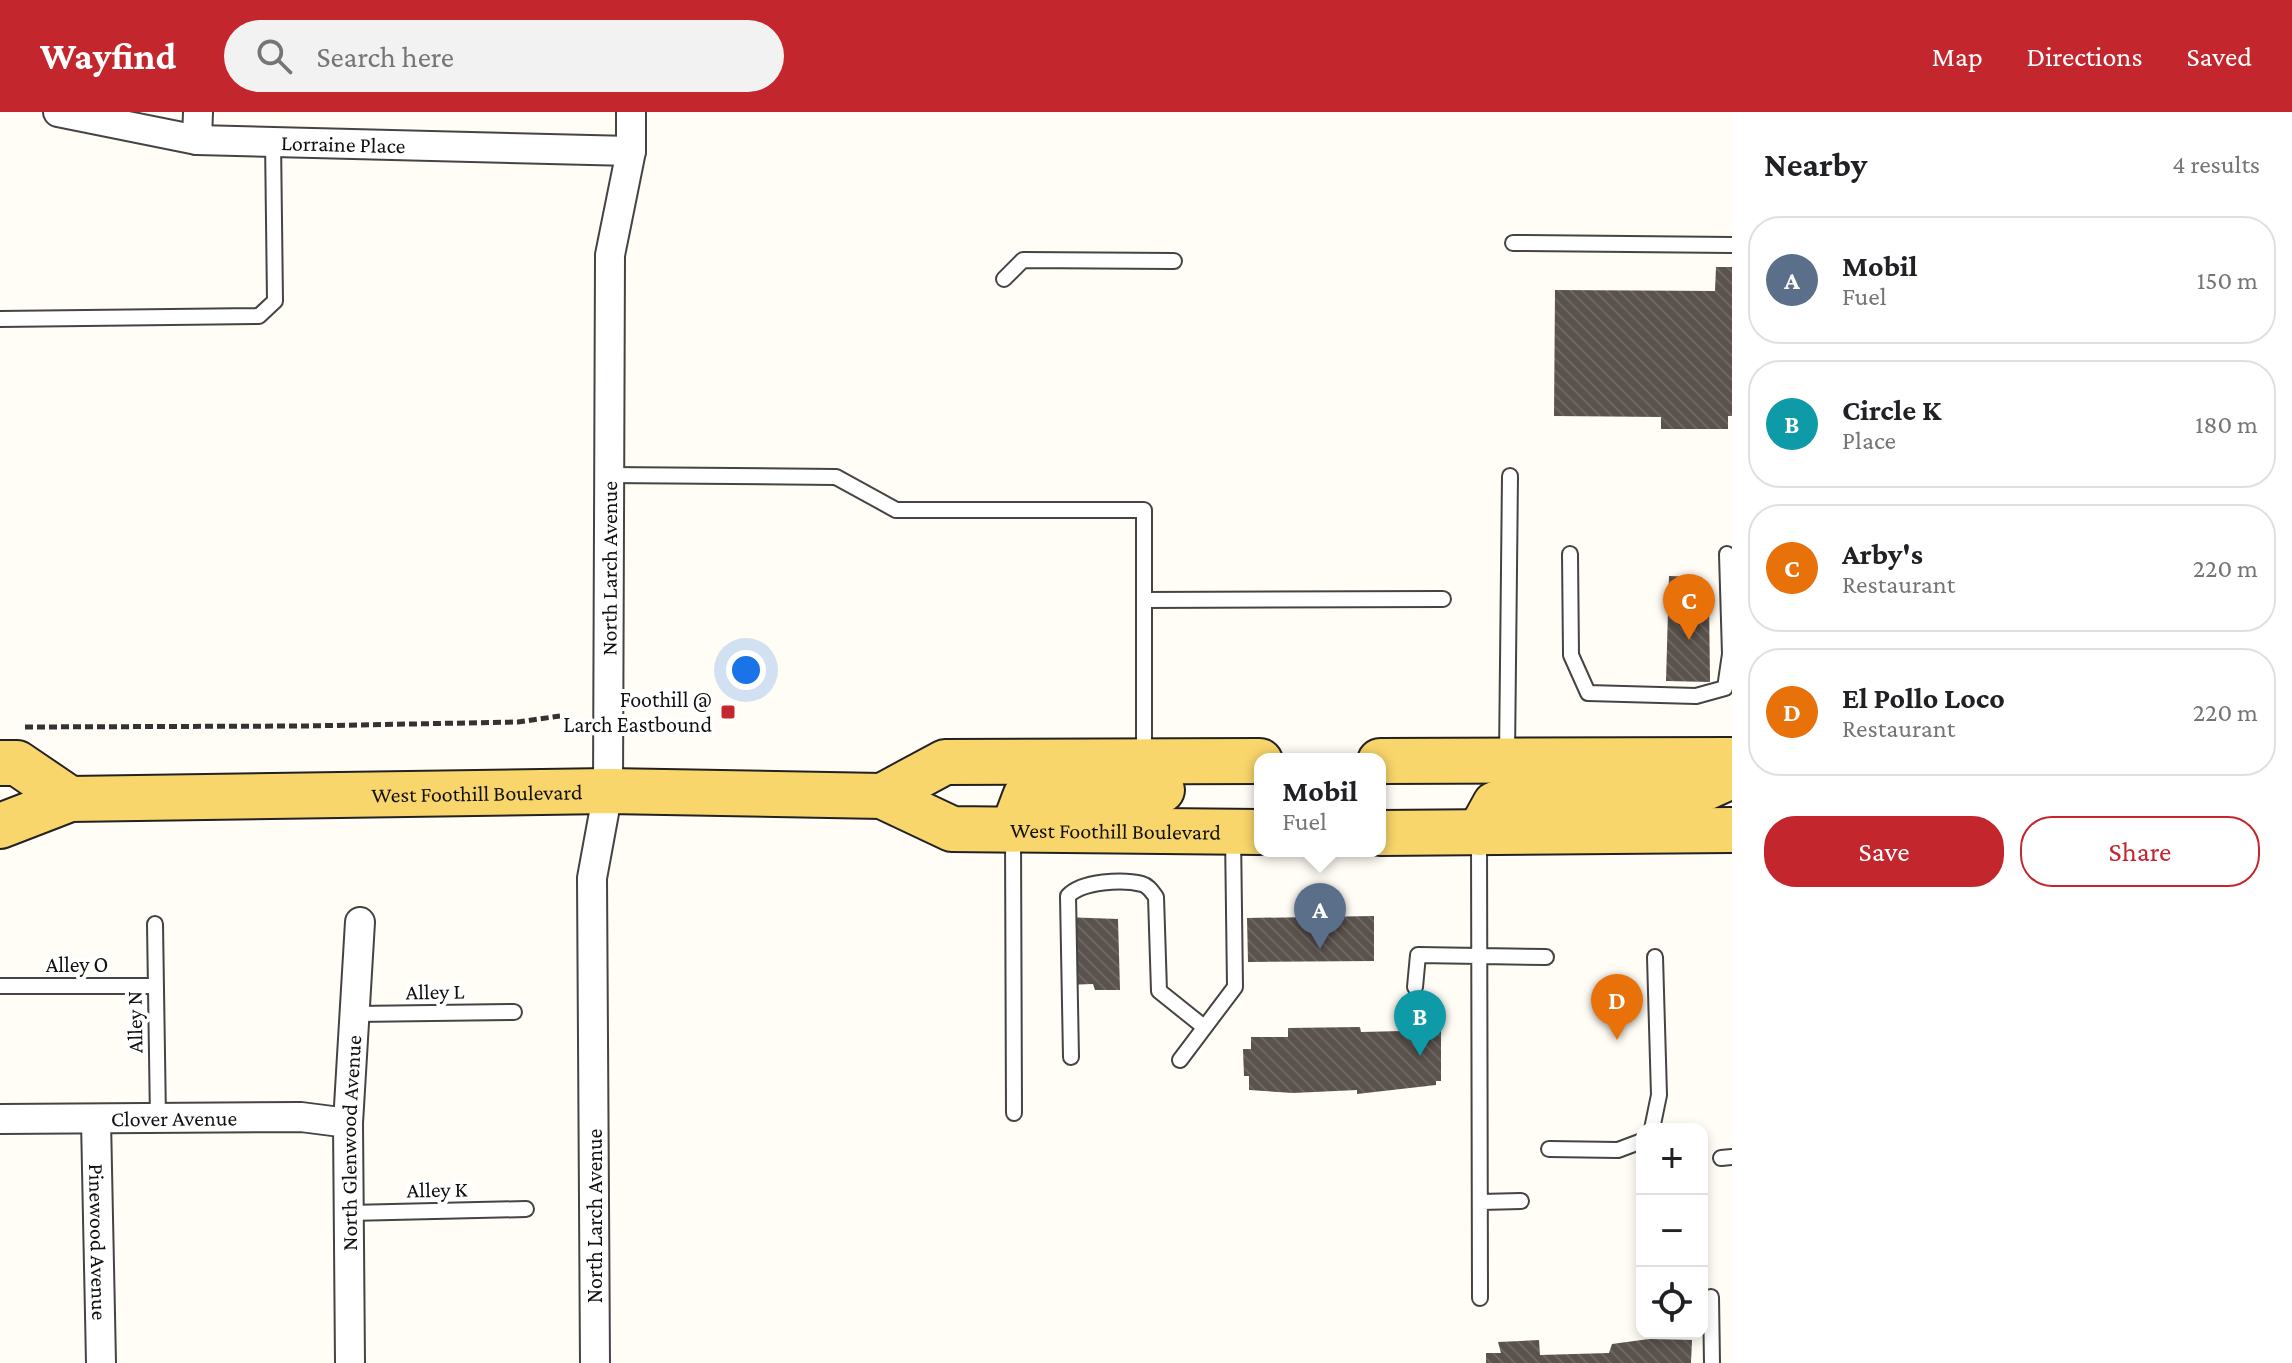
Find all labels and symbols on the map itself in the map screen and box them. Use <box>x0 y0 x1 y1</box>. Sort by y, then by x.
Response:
street label: Lorraine Place <box>281 130 406 158</box>
street label: North Larch Avenue <box>597 481 622 656</box>
pin: C <box>1663 574 1715 640</box>
your location <box>726 650 766 690</box>
place label: Foothill @ Larch Eastbound <box>563 687 712 737</box>
marker: Foothill @ Larch Eastbound <box>719 703 737 721</box>
street label: West Foothill Boulevard <box>371 779 583 808</box>
street label: West Foothill Boulevard <box>1010 818 1221 845</box>
pin: A <box>1294 883 1346 949</box>
street label: Alley O <box>46 952 108 977</box>
pin: D <box>1591 974 1643 1040</box>
street label: Alley L <box>405 978 465 1005</box>
pin: B <box>1394 990 1446 1056</box>
street label: Alley N <box>121 991 148 1053</box>
street label: North Glenwood Avenue <box>336 1035 366 1251</box>
street label: Clover Avenue <box>111 1105 237 1131</box>
street label: North Larch Avenue <box>582 1129 607 1303</box>
street label: Pinewood Avenue <box>84 1163 112 1321</box>
street label: Alley K <box>406 1176 468 1203</box>

